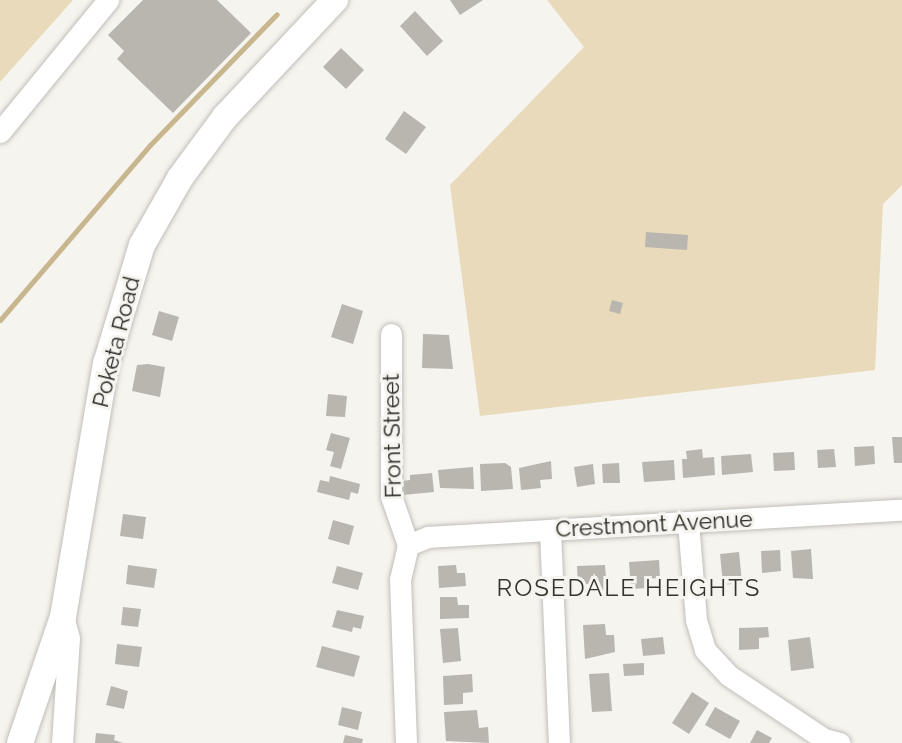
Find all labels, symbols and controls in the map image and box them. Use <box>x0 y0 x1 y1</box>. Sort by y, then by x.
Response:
street label: Poketa Road <box>86 274 146 410</box>
street label: Front Street <box>377 373 407 499</box>
street label: Crestmont Avenue <box>554 505 754 543</box>
district label: ROSEDALE HEIGHTS <box>499 574 759 602</box>

